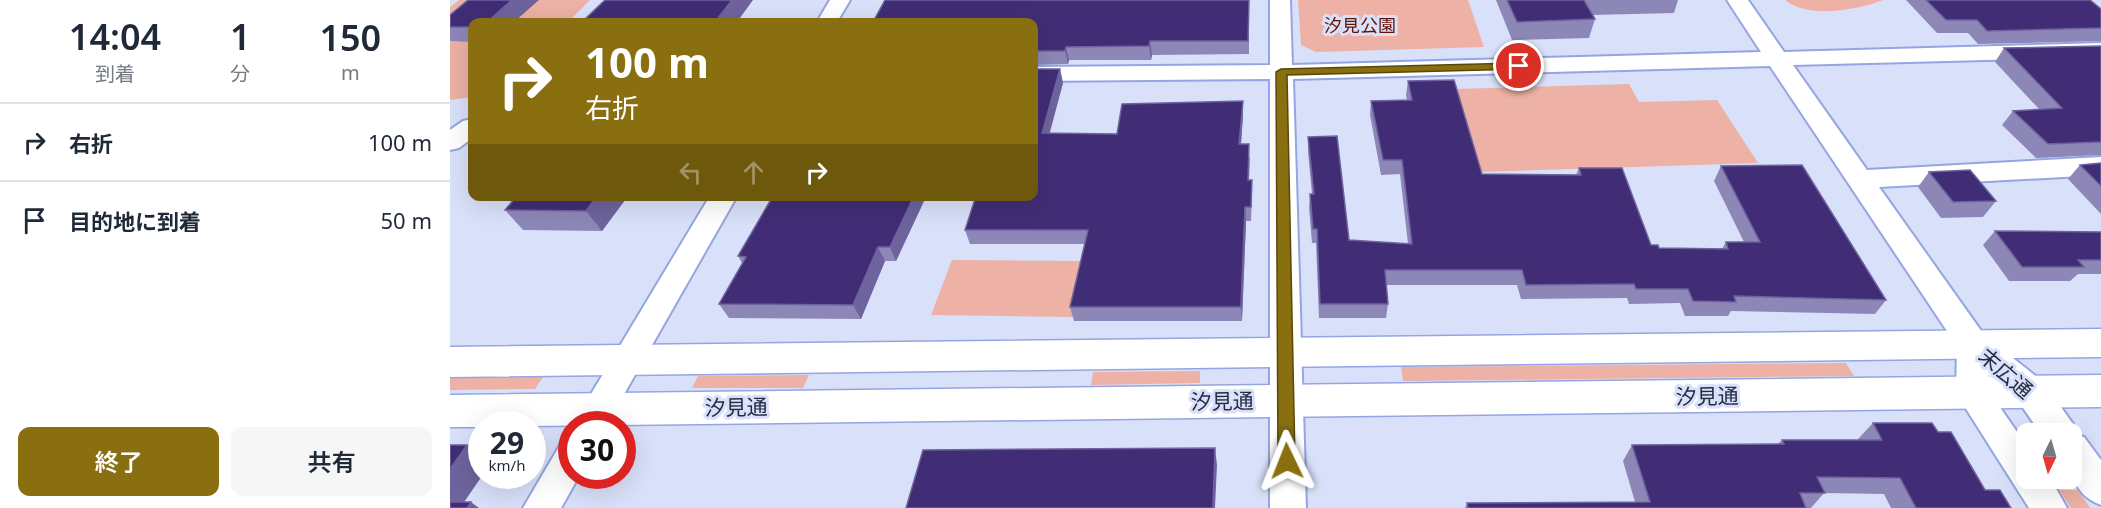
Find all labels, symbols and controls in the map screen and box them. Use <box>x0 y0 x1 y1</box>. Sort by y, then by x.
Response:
text: 14:04 <box>69 12 161 61</box>
text: 1 <box>230 12 251 61</box>
text: 150 <box>319 13 381 62</box>
park label: 汐見公園 <box>1324 13 1396 37</box>
text: 100 m <box>585 33 709 90</box>
pin <box>1493 40 1544 91</box>
icon: right <box>486 42 564 120</box>
icon: arrive <box>1502 49 1535 82</box>
text: m <box>341 59 360 86</box>
text: 到着 <box>95 60 135 87</box>
text: 分 <box>230 60 250 87</box>
text: 右折 <box>585 89 639 126</box>
icon: right <box>18 126 51 159</box>
text: 100 m <box>368 127 432 157</box>
text: 右折 <box>69 128 113 158</box>
icon: left <box>674 156 707 189</box>
icon: ahead <box>737 156 770 189</box>
icon: right <box>800 156 833 189</box>
icon: arrive <box>18 204 51 237</box>
text: 50 m <box>381 205 432 235</box>
text: 目的地に到着 <box>69 206 201 236</box>
street label: 末広通 <box>1973 342 2039 404</box>
street label: 汐見通 <box>1675 381 1739 411</box>
street label: 汐見通 <box>1190 386 1254 416</box>
street label: 汐見通 <box>704 392 768 422</box>
speed limit sign: 30 <box>558 411 636 489</box>
text: 29 <box>490 422 524 463</box>
north arrow <box>2016 423 2082 489</box>
map controls <box>2016 423 2082 489</box>
button: 終了 <box>18 427 219 496</box>
button: 共有 <box>231 427 432 496</box>
position arrow <box>1255 429 1319 493</box>
text: km/h <box>489 455 525 475</box>

